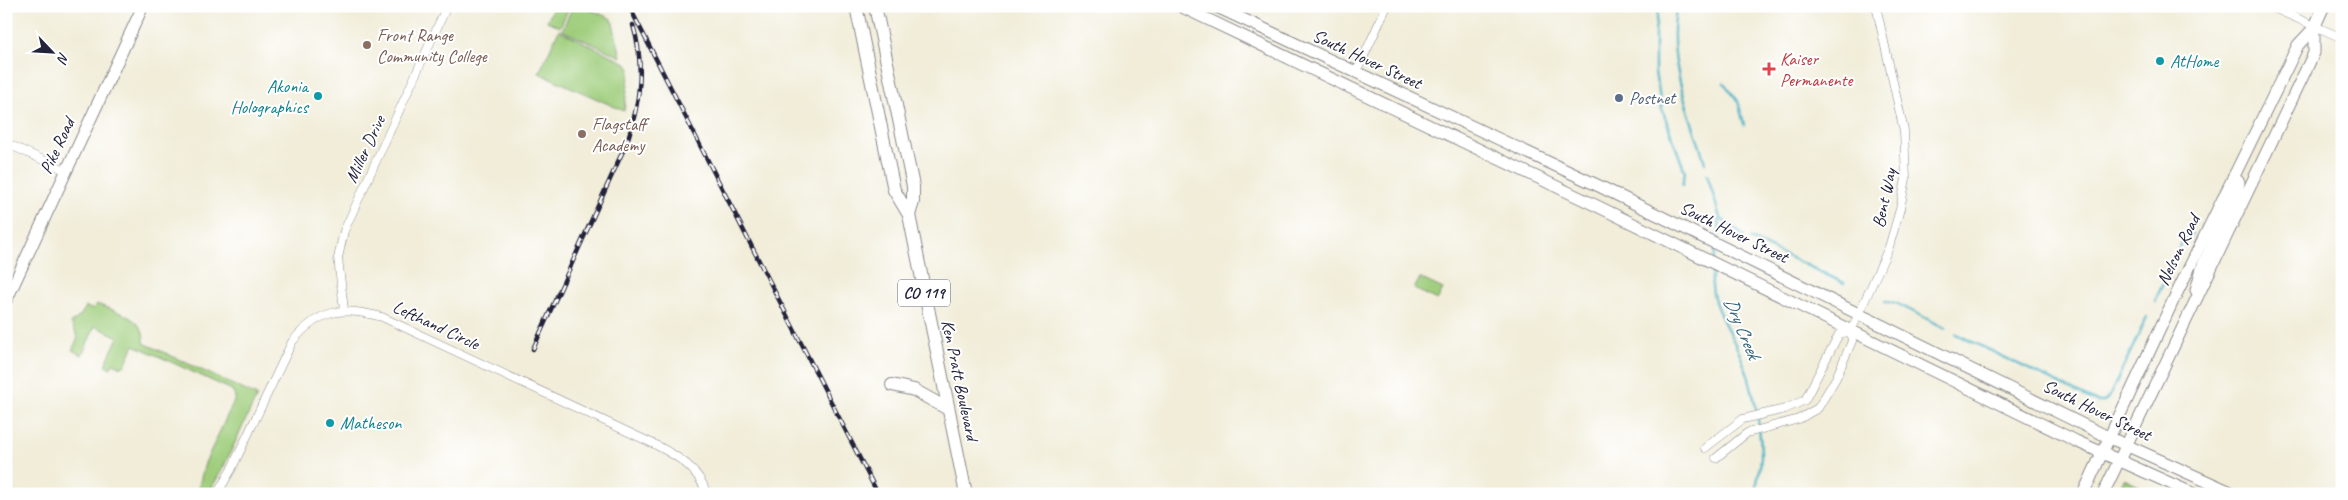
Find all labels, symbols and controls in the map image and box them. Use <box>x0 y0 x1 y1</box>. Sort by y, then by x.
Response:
place label: Front Range Community College <box>377 24 488 67</box>
street label: South Hover Street <box>1309 24 1427 95</box>
north arrow <box>28 28 78 78</box>
marker: Front Range Community College <box>361 39 373 51</box>
place label: Kaiser Permanente <box>1780 48 1854 91</box>
text: N <box>53 50 73 67</box>
place label: AtHome <box>2170 50 2219 72</box>
marker: AtHome <box>2154 55 2166 67</box>
marker: Kaiser Permanente <box>1762 62 1776 76</box>
place label: Akonia Holographics <box>231 75 310 118</box>
place label: Postnet <box>1629 87 1677 109</box>
marker: Akonia Holographics <box>312 90 324 102</box>
marker: Postnet <box>1613 92 1625 104</box>
street label: Miller Drive <box>340 111 391 186</box>
street label: Pike Road <box>35 112 81 177</box>
place label: Flagstaff Academy <box>592 113 650 156</box>
marker: Flagstaff Academy <box>576 128 588 140</box>
street label: Bent Way <box>1867 165 1901 230</box>
street label: South Hover Street <box>1676 196 1794 269</box>
street label: Nelson Road <box>2152 209 2206 289</box>
road number: CO 119 <box>898 280 950 306</box>
water label: Dry Creek <box>1718 294 1767 365</box>
street label: Lefthand Circle <box>389 295 484 355</box>
street label: Ken Pratt Boulevard <box>936 318 984 445</box>
street label: South Hover Street <box>2039 374 2157 447</box>
place label: Matheson <box>340 412 402 434</box>
marker: Matheson <box>324 417 336 429</box>

